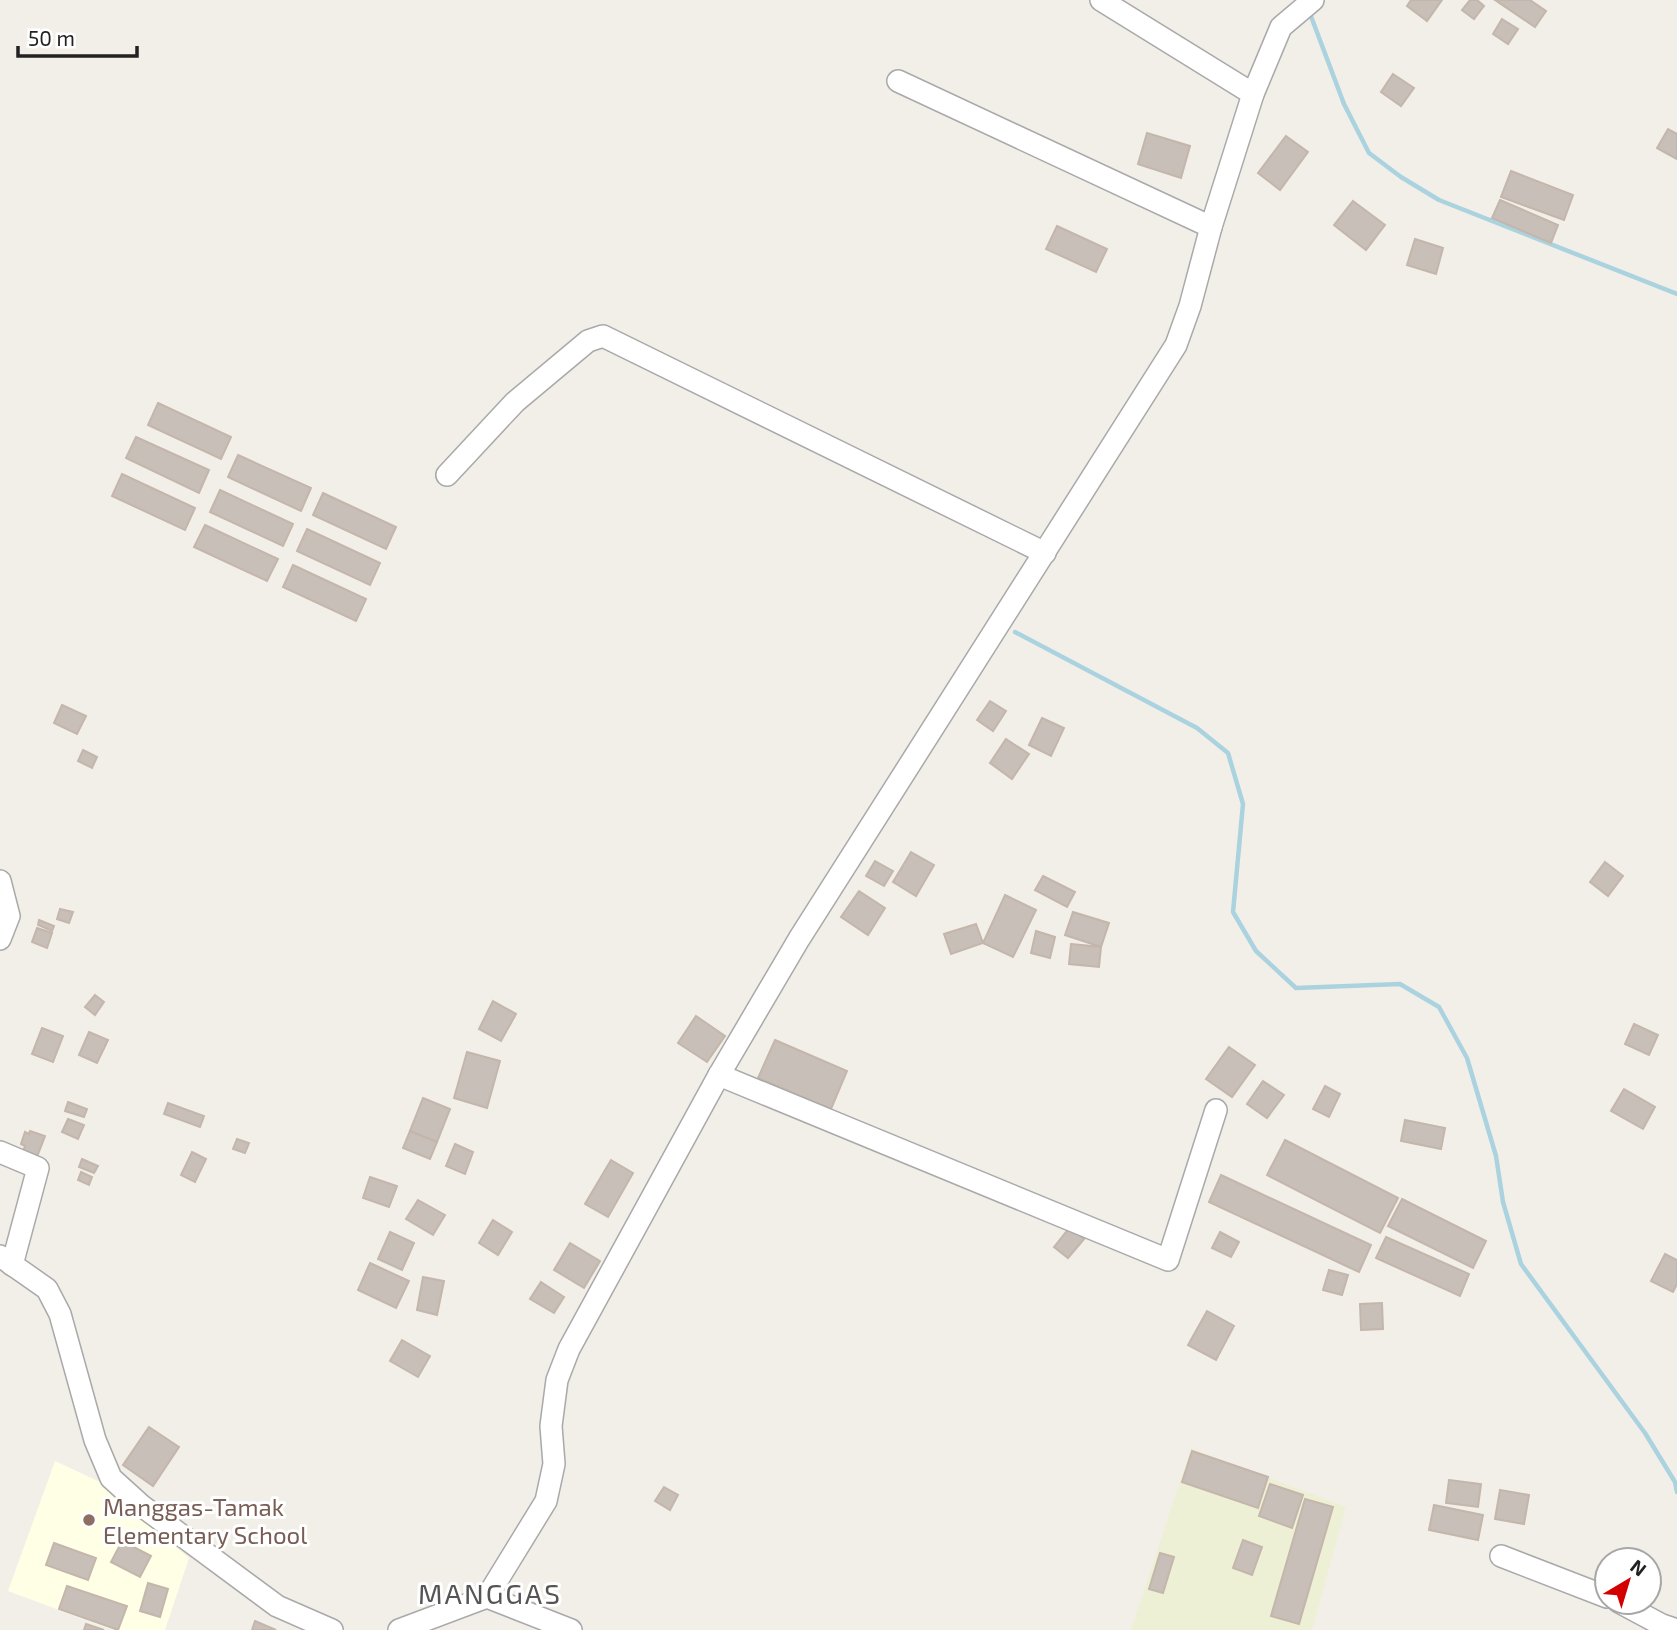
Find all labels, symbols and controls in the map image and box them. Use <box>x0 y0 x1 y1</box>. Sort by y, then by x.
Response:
scale bar <box>18 14 136 58</box>
text: 50 m <box>28 25 75 50</box>
place label: Manggas-Tamak Elementary School <box>103 1492 307 1549</box>
marker: Manggas-Tamak Elementary School <box>81 1512 97 1528</box>
north arrow <box>1593 1546 1663 1616</box>
text: N <box>1626 1554 1651 1580</box>
district label: MANGGAS <box>418 1576 562 1610</box>

